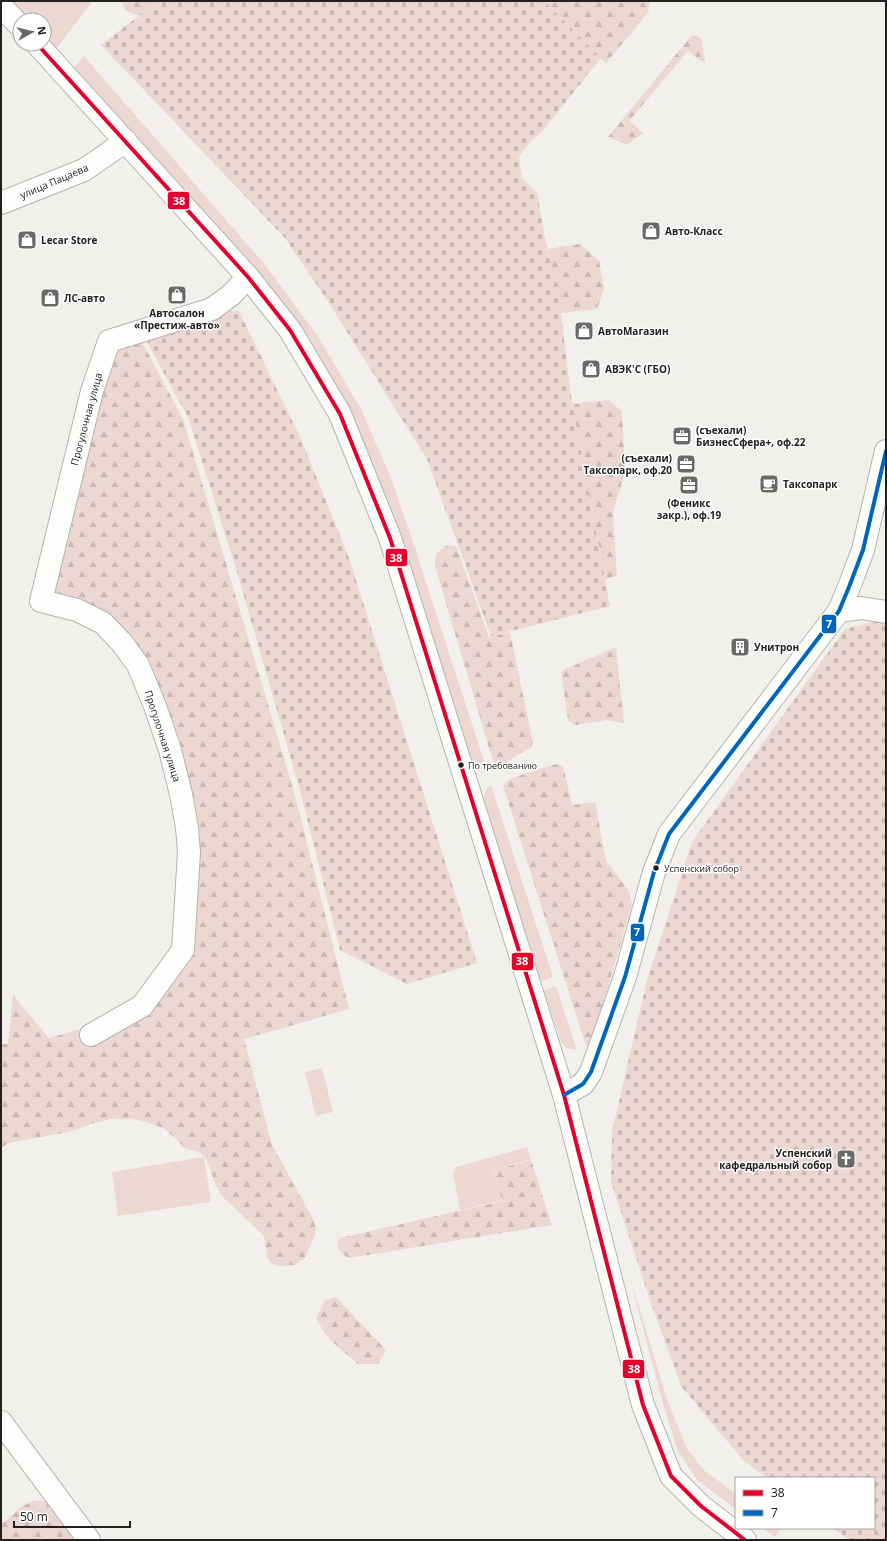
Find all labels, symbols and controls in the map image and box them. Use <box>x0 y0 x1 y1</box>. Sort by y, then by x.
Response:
north arrow <box>12 12 52 52</box>
text: N <box>34 25 50 36</box>
street label: улица Пацаева <box>18 160 90 202</box>
line badge: 38 <box>167 191 190 210</box>
text: 38 <box>173 193 185 208</box>
shop icon: Авто-Класс <box>640 220 662 242</box>
place label: Авто-Класс <box>665 224 723 238</box>
shop icon: Lecar Store <box>16 229 38 251</box>
place label: Lecar Store <box>41 233 97 247</box>
shop icon: Автосалон «Престиж-авто» <box>166 284 188 306</box>
shop icon: ЛС-авто <box>39 287 61 309</box>
place label: ЛС-авто <box>64 291 105 305</box>
place label: Автосалон «Престиж-авто» <box>134 306 220 332</box>
shop icon: АвтоМагазин <box>573 320 595 342</box>
place label: АвтоМагазин <box>598 324 669 338</box>
shop icon: АВЭК'С (ГБО) <box>580 358 602 380</box>
place label: АВЭК'С (ГБО) <box>605 362 670 376</box>
street label: Прогулочная улица <box>67 371 105 467</box>
place label: (съехали) БизнесСфера+, оф.22 <box>696 423 806 449</box>
office icon: (съехали) БизнесСфера+, оф.22 <box>671 425 693 447</box>
place label: (съехали) Таксопарк, оф.20 <box>583 451 672 477</box>
office icon: (съехали) Таксопарк, оф.20 <box>675 453 697 475</box>
cafe icon: Таксопарк <box>758 473 780 495</box>
office icon: (Феникс закр.), оф.19 <box>678 474 700 496</box>
place label: Таксопарк <box>783 477 838 491</box>
place label: (Феникс закр.), оф.19 <box>657 496 721 522</box>
line badge: 38 <box>385 548 408 567</box>
text: 38 <box>390 550 402 565</box>
line badge: 7 <box>821 614 837 634</box>
text: 7 <box>826 616 832 631</box>
building icon: Унитрон <box>729 636 751 658</box>
place label: Унитрон <box>754 640 799 654</box>
street label: Прогулочная улица <box>142 688 184 784</box>
place label: По требованию <box>468 759 537 772</box>
marker: По требованию <box>456 760 466 770</box>
place label: Успенский собор <box>664 862 739 875</box>
marker: Успенский собор <box>651 863 661 873</box>
line badge: 7 <box>630 923 645 942</box>
text: 7 <box>634 924 640 939</box>
line badge: 38 <box>511 952 534 971</box>
text: 38 <box>516 953 528 968</box>
place label: Успенский кафедральный собор <box>719 1146 832 1172</box>
church icon: Успенский кафедральный собор <box>835 1148 857 1170</box>
line badge: 38 <box>622 1359 645 1379</box>
text: 38 <box>628 1361 640 1376</box>
legend <box>735 1477 875 1529</box>
text: 38 <box>771 1484 785 1501</box>
scale bar <box>14 1503 130 1529</box>
text: 7 <box>771 1504 778 1521</box>
text: 50 m <box>20 1508 48 1525</box>

